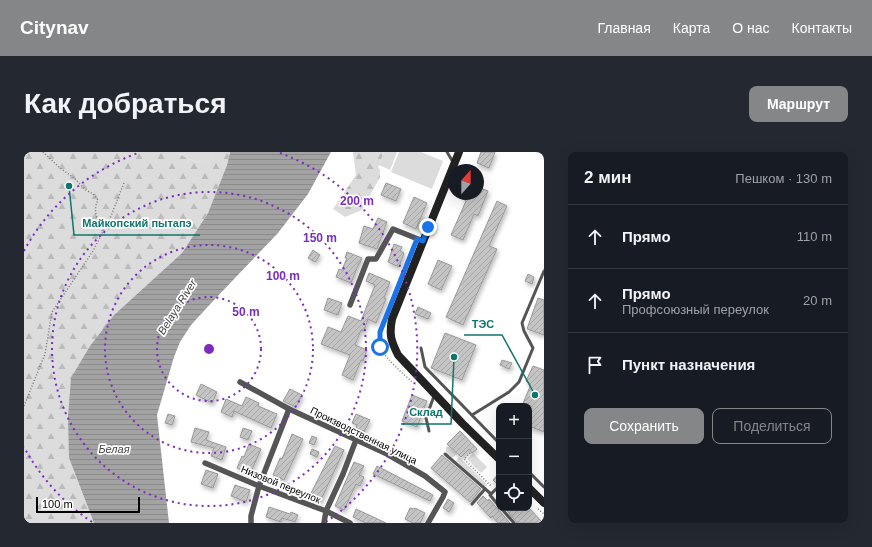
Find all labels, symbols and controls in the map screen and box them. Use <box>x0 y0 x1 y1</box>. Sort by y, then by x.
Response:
text: Citynav <box>20 17 89 38</box>
text: Главная <box>597 20 651 36</box>
text: Карта <box>673 20 710 36</box>
text: О нас <box>732 20 770 36</box>
text: Контакты <box>792 20 852 36</box>
button: Маршрут <box>749 86 848 122</box>
text: Как добраться <box>24 88 226 119</box>
north arrow <box>448 164 484 200</box>
text: 2 мин <box>584 168 631 187</box>
text: Пешком · 130 m <box>735 171 832 186</box>
text: 200 m <box>340 194 374 208</box>
callout: Майкопский пытапэ <box>74 212 200 235</box>
text: Майкопский пытапэ <box>82 217 192 229</box>
route end <box>419 218 437 236</box>
icon: ahead <box>584 226 606 248</box>
text: Прямо <box>622 228 671 245</box>
text: 110 m <box>797 229 832 244</box>
text: 150 m <box>303 231 337 245</box>
text: 100 m <box>266 269 300 283</box>
water label: Belaya River <box>155 276 199 337</box>
text: Прямо <box>622 285 671 302</box>
icon: ahead <box>584 290 606 312</box>
text: 20 m <box>803 293 832 308</box>
text: Профсоюзный переулок <box>622 302 769 317</box>
text: 50 m <box>232 305 260 319</box>
callout: ТЭС <box>464 312 502 335</box>
text: ТЭС <box>472 318 494 330</box>
route start <box>371 338 389 356</box>
centre of rings <box>202 342 216 356</box>
icon: arrive <box>584 354 606 376</box>
text: Пункт назначения <box>622 356 755 373</box>
callout: Склад <box>401 401 451 424</box>
map controls <box>496 403 532 511</box>
button: + <box>496 403 532 439</box>
street label: Производственная улица <box>309 405 419 466</box>
text: Склад <box>409 406 443 418</box>
button: Сохранить <box>584 408 704 444</box>
button: Поделиться <box>712 408 832 444</box>
button: − <box>496 439 532 475</box>
water label: Белая <box>98 443 130 455</box>
street label: Низовой переулок <box>240 464 323 506</box>
button: locate <box>496 475 532 511</box>
scale bar <box>36 495 140 514</box>
text: 100 m <box>42 498 73 510</box>

